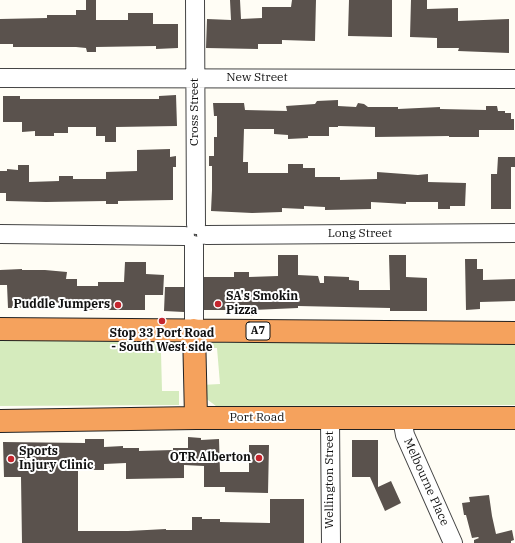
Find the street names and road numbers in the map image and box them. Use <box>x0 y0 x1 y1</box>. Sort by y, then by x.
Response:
street label: New Street <box>226 71 288 85</box>
street label: Cross Street <box>188 78 202 146</box>
street label: Long Street <box>328 227 392 241</box>
road number: A7 <box>246 322 270 340</box>
street label: Port Road <box>229 411 285 425</box>
street label: Wellington Street <box>323 431 337 529</box>
street label: Melbourne Place <box>400 436 452 528</box>

